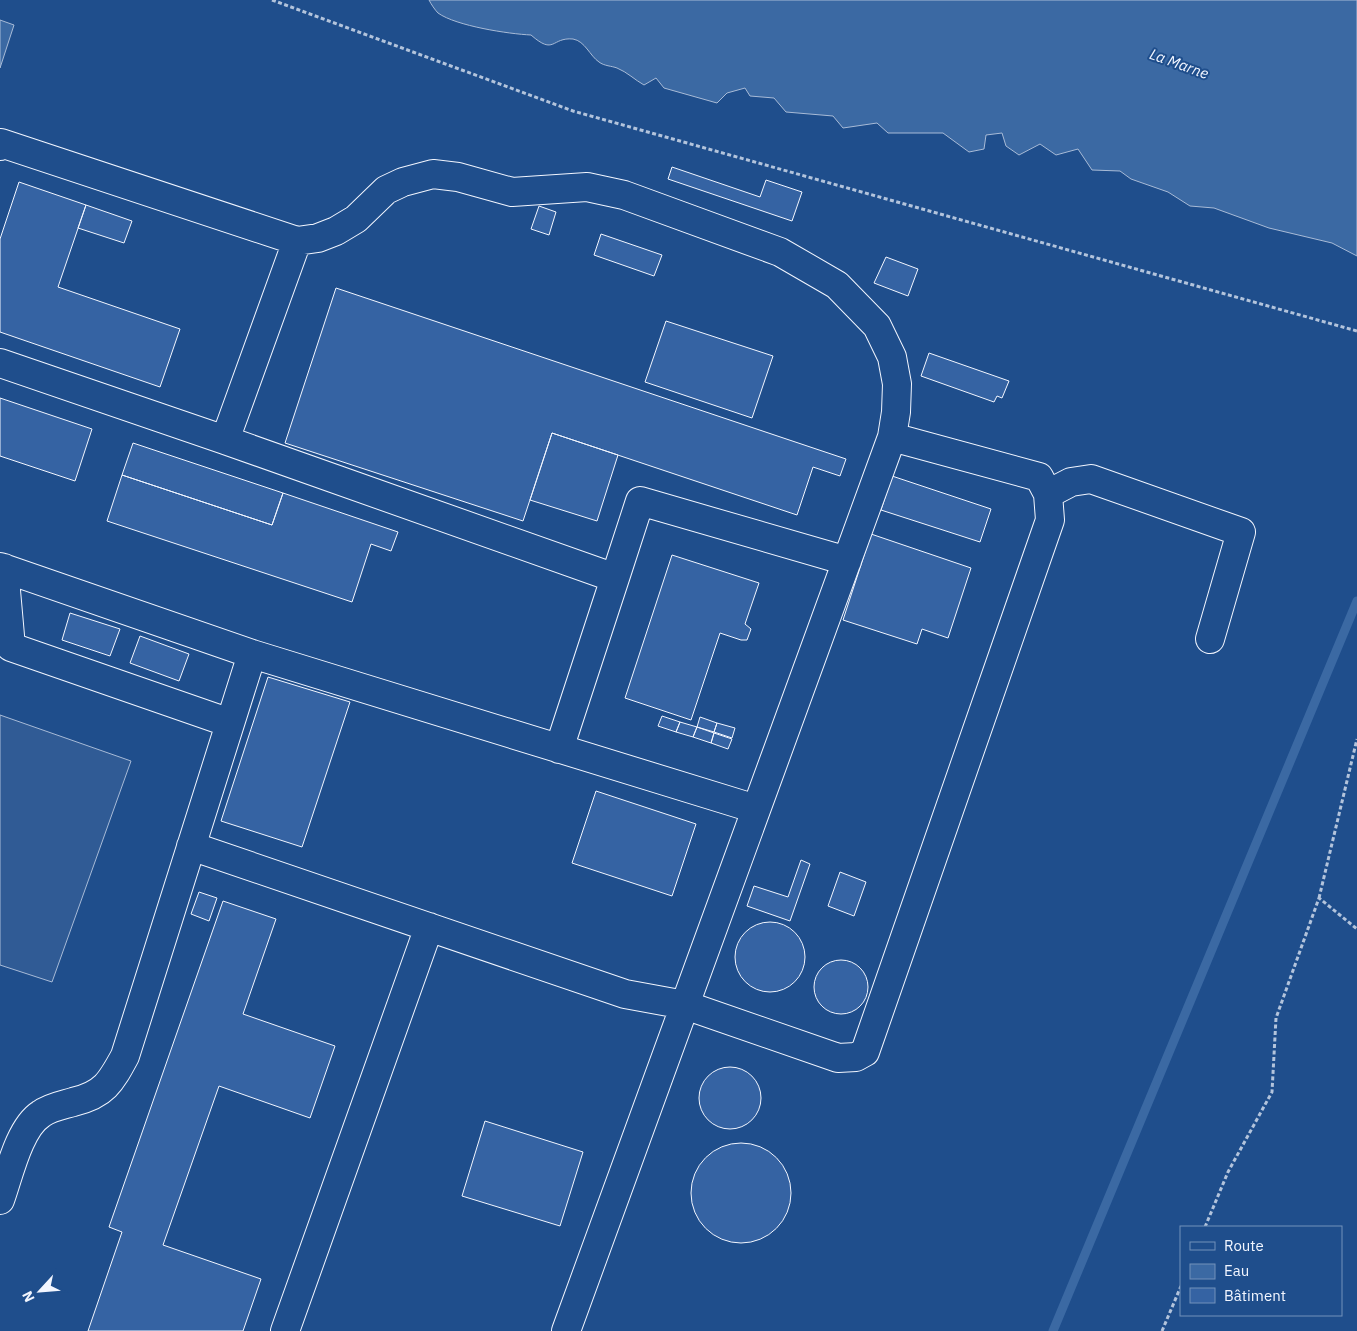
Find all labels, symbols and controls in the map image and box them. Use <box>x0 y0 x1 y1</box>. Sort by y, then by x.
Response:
water label: La Marne <box>1147 44 1212 83</box>
legend <box>1180 1226 1342 1316</box>
text: Route <box>1224 1236 1264 1255</box>
text: Eau <box>1224 1261 1249 1280</box>
north arrow <box>15 1266 65 1316</box>
text: Bâtiment <box>1224 1286 1286 1305</box>
text: N <box>18 1288 39 1305</box>

